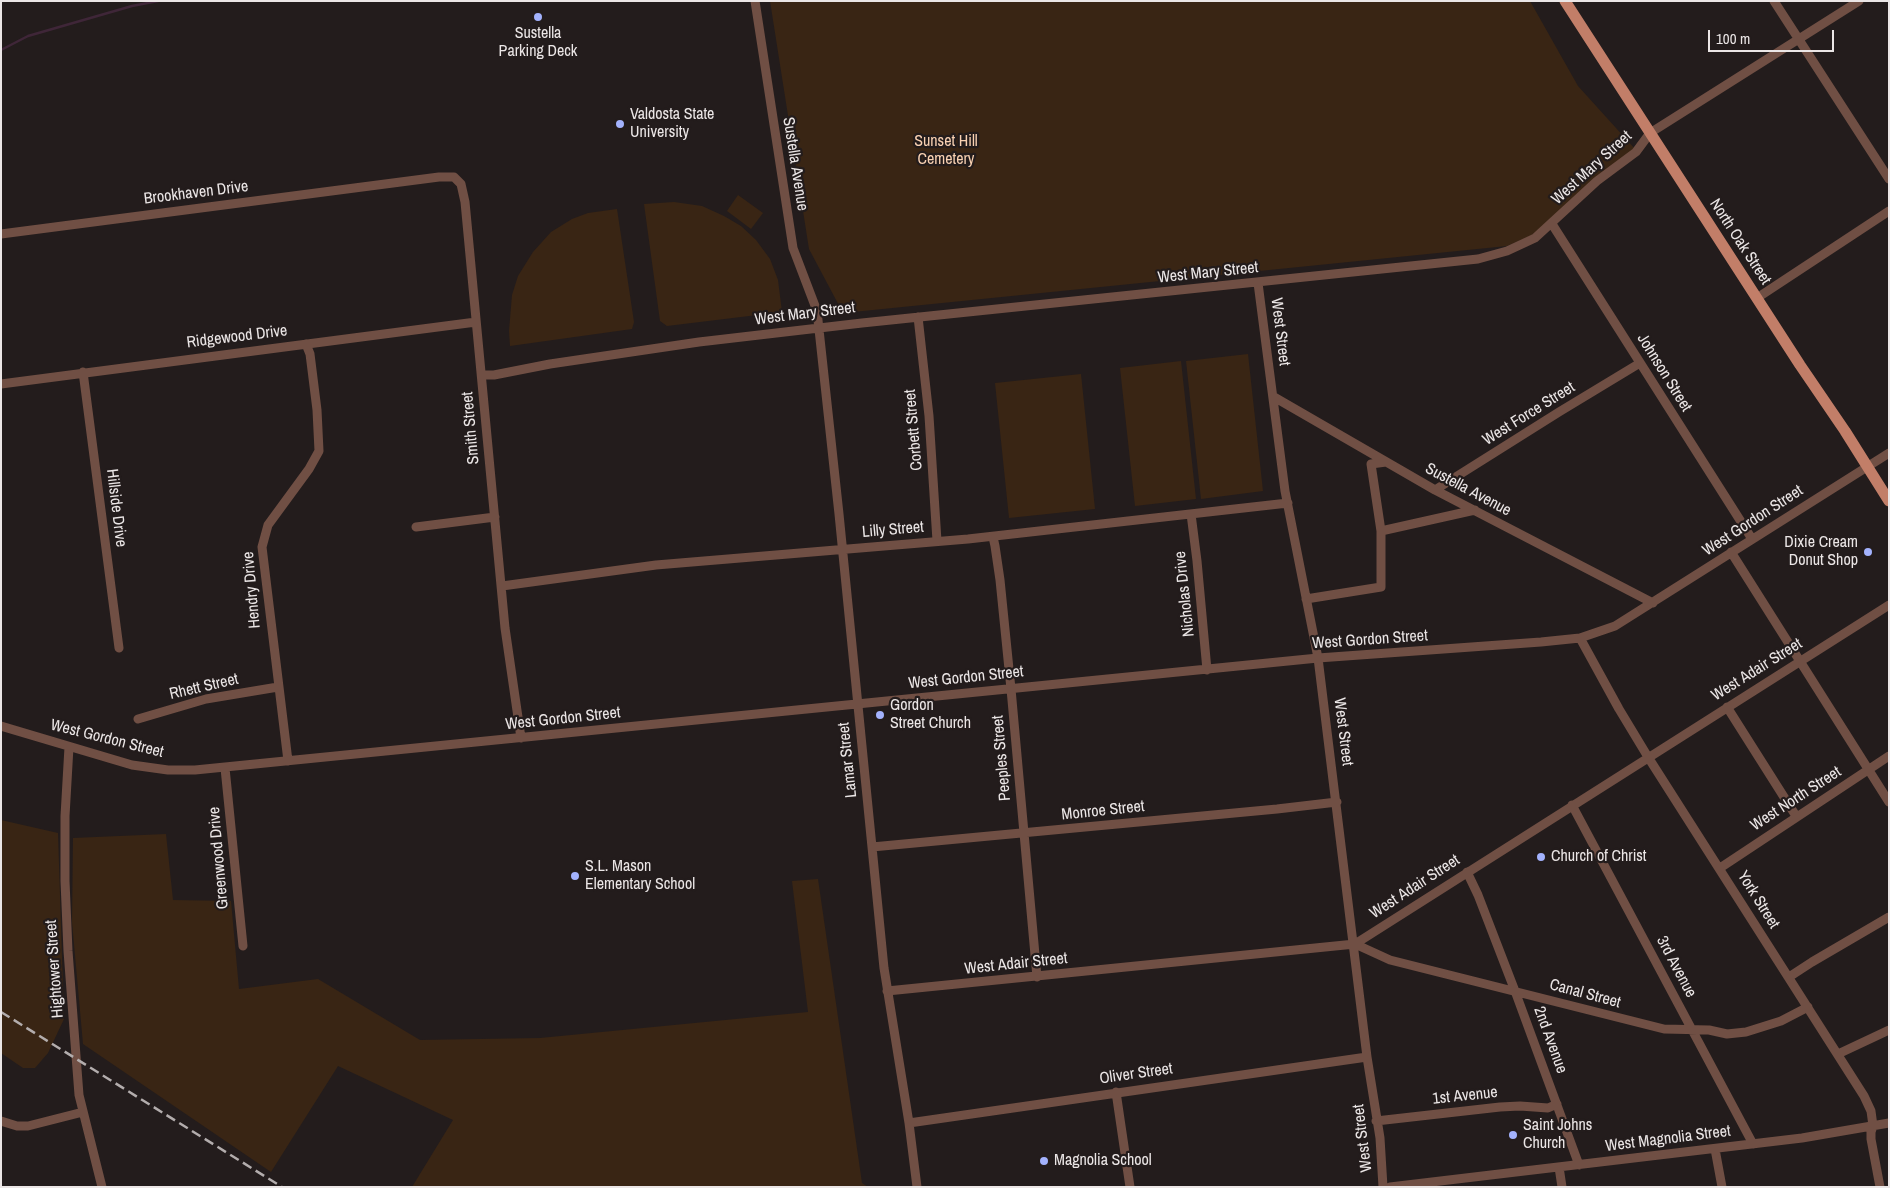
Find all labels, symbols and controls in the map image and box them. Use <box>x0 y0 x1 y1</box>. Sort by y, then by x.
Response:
marker: Sustella Parking Deck <box>532 11 544 23</box>
scale bar <box>1710 20 1836 52</box>
place label: Sustella Parking Deck <box>499 24 577 62</box>
text: 100 m <box>1716 28 1750 49</box>
place label: Valdosta State University <box>630 105 714 143</box>
street label: Sustella Avenue <box>778 116 812 212</box>
marker: Valdosta State University <box>614 118 626 130</box>
street label: West Mary Street <box>1548 127 1636 209</box>
park label: Sunset Hill Cemetery <box>914 132 978 170</box>
street label: Brookhaven Drive <box>143 177 249 209</box>
street label: North Oak Street <box>1705 195 1775 289</box>
street label: West Mary Street <box>1157 258 1259 288</box>
street label: West Street <box>1266 297 1294 367</box>
street label: West Mary Street <box>754 298 856 330</box>
street label: Ridgewood Drive <box>186 321 288 353</box>
street label: Johnson Street <box>1632 330 1696 416</box>
street label: West Force Street <box>1479 378 1579 450</box>
street label: Corbett Street <box>901 388 927 472</box>
street label: Smith Street <box>458 391 484 465</box>
street label: Sustella Avenue <box>1422 459 1514 521</box>
street label: Hillside Drive <box>102 468 130 548</box>
street label: West Gordon Street <box>1699 481 1807 561</box>
street label: Lilly Street <box>861 518 925 542</box>
place label: Dixie Cream Donut Shop <box>1784 533 1858 571</box>
marker: Dixie Cream Donut Shop <box>1862 546 1874 558</box>
street label: Nicholas Drive <box>1171 550 1199 638</box>
street label: Hendry Drive <box>239 551 265 629</box>
street label: West Gordon Street <box>1312 626 1428 654</box>
street label: West Adair Street <box>1708 634 1806 706</box>
street label: West Gordon Street <box>907 662 1025 694</box>
street label: Rhett Street <box>168 670 240 704</box>
place label: Gordon Street Church <box>890 696 971 734</box>
street label: West Street <box>1329 697 1357 767</box>
street label: West Gordon Street <box>504 703 622 735</box>
marker: Gordon Street Church <box>874 709 886 721</box>
street label: Peeples Street <box>989 714 1015 802</box>
street label: West Gordon Street <box>49 716 165 762</box>
street label: Lamar Street <box>834 721 862 799</box>
street label: West North Street <box>1747 763 1845 835</box>
street label: Monroe Street <box>1061 797 1145 825</box>
street label: Greenwood Drive <box>205 806 233 910</box>
place label: Church of Christ <box>1551 847 1647 867</box>
street label: West Adair Street <box>1366 851 1464 923</box>
marker: Church of Christ <box>1535 851 1547 863</box>
place label: S.L. Mason Elementary School <box>585 857 695 895</box>
street label: York Street <box>1733 868 1783 932</box>
marker: S.L. Mason Elementary School <box>569 870 581 882</box>
street label: Hightower Street <box>42 919 68 1019</box>
street label: 3rd Avenue <box>1652 933 1700 1001</box>
street label: West Adair Street <box>964 949 1068 979</box>
street label: Canal Street <box>1547 975 1623 1013</box>
street label: 2nd Avenue <box>1529 1004 1571 1076</box>
street label: Oliver Street <box>1098 1059 1174 1089</box>
street label: 1st Avenue <box>1431 1083 1499 1109</box>
street label: West Street <box>1349 1103 1377 1173</box>
place label: Saint Johns Church <box>1523 1116 1592 1154</box>
street label: West Magnolia Street <box>1604 1122 1732 1156</box>
marker: Saint Johns Church <box>1507 1129 1519 1141</box>
place label: Magnolia School <box>1054 1151 1152 1171</box>
marker: Magnolia School <box>1038 1155 1050 1167</box>

